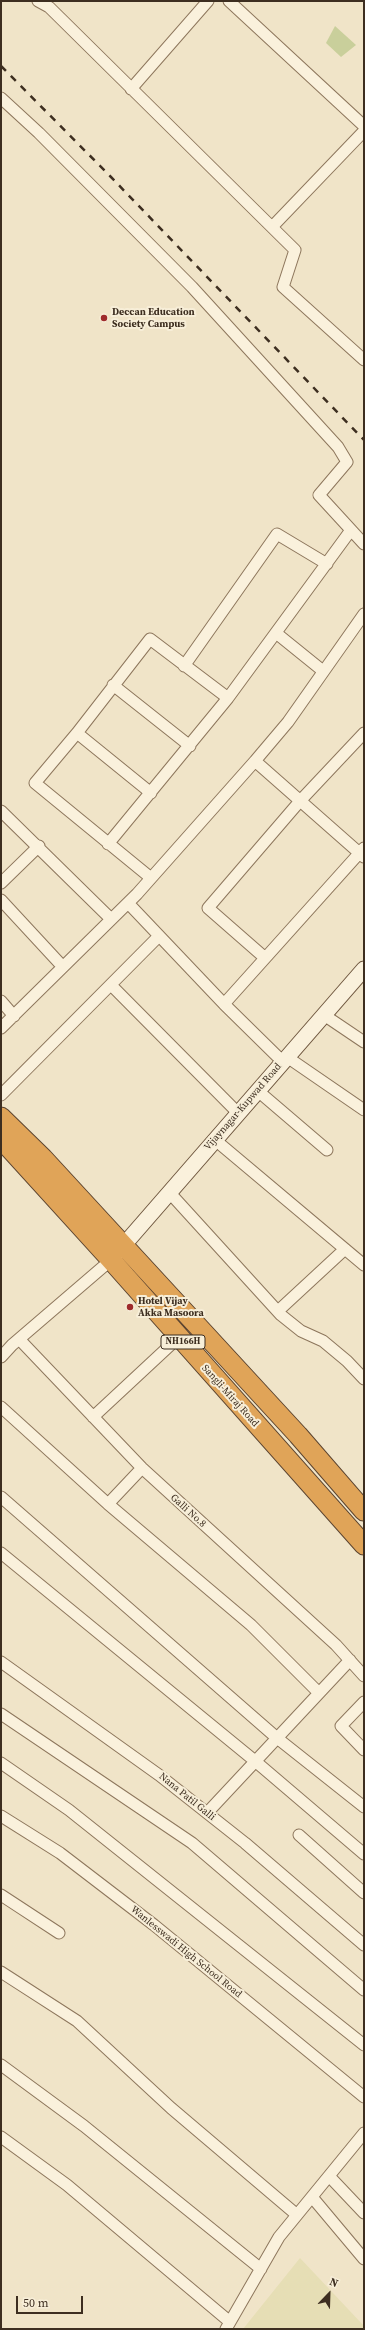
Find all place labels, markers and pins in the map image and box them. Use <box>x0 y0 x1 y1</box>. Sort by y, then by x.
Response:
place label: Deccan Education Society Campus <box>112 306 195 330</box>
marker: Deccan Education Society Campus <box>99 313 109 323</box>
place label: Hotel Vijay Akka Masoora <box>138 1295 204 1318</box>
marker: Hotel Vijay Akka Masoora <box>125 1302 135 1312</box>

